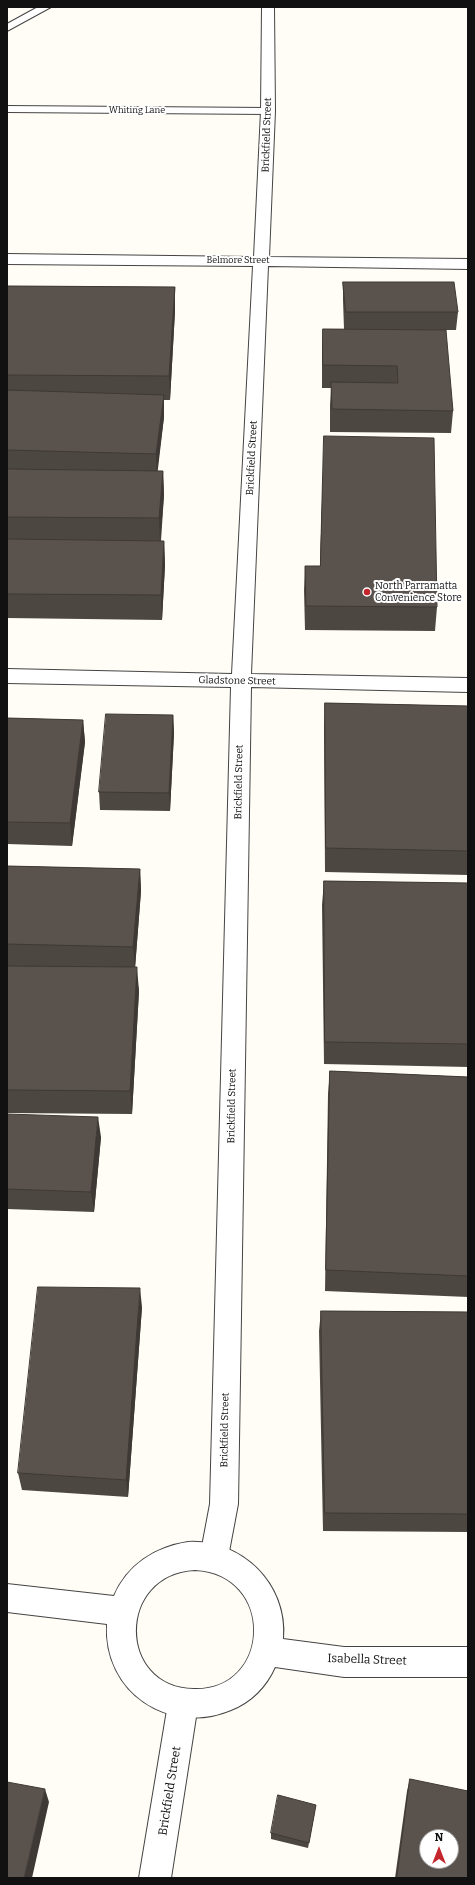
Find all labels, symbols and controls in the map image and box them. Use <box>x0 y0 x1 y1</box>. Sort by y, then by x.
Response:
street label: Brickfield Street <box>260 97 274 173</box>
street label: Whiting Lane <box>109 105 165 115</box>
street label: Belmore Street <box>207 255 269 265</box>
street label: Brickfield Street <box>244 420 260 496</box>
place label: North Parramatta Convenience Store <box>375 580 462 604</box>
marker: North Parramatta Convenience Store <box>362 587 372 597</box>
street label: Gladstone Street <box>198 674 276 688</box>
street label: Brickfield Street <box>232 744 246 820</box>
street label: Brickfield Street <box>225 1068 239 1144</box>
street label: Brickfield Street <box>218 1392 232 1468</box>
street label: Isabella Street <box>327 1651 407 1669</box>
street label: Brickfield Street <box>156 1745 184 1837</box>
north arrow <box>419 1829 459 1869</box>
text: N <box>435 1831 443 1844</box>

